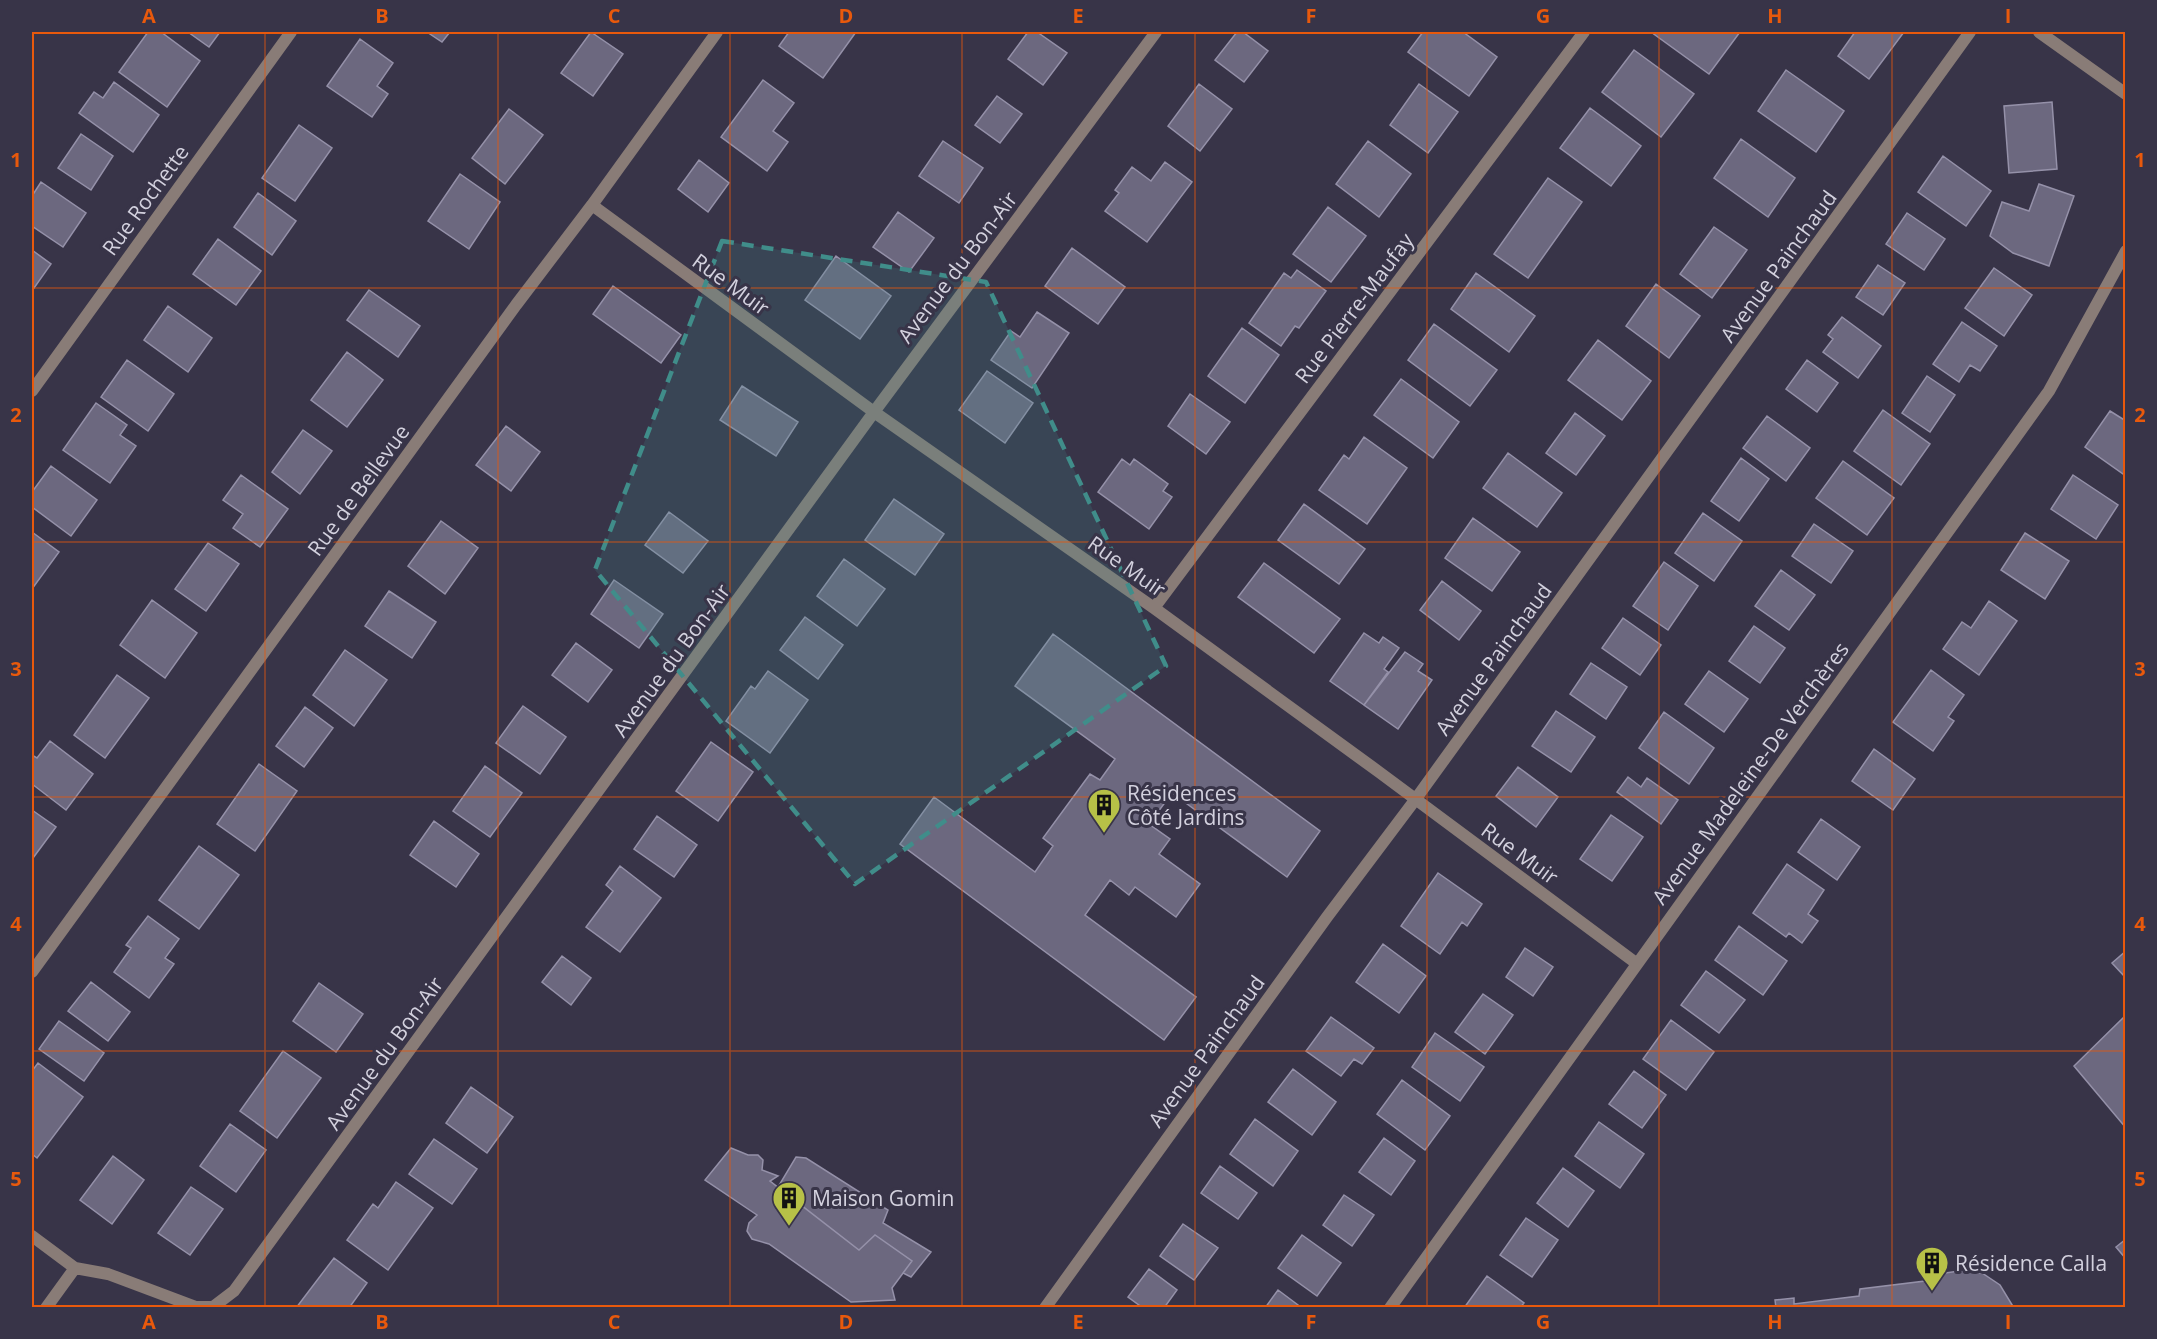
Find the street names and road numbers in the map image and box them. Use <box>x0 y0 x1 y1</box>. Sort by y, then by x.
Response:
street label: Rue Rochette <box>95 139 195 261</box>
street label: Avenue Painchaud <box>1713 184 1843 348</box>
street label: Avenue du Bon-Air <box>891 185 1023 348</box>
street label: Rue Pierre-Maufay <box>1288 227 1420 389</box>
street label: Rue Muir <box>687 247 775 322</box>
street label: Rue de Bellevue <box>301 419 415 561</box>
street label: Rue Muir <box>1083 529 1172 603</box>
street label: Avenue Painchaud <box>1428 577 1558 741</box>
street label: Avenue du Bon-Air <box>606 578 736 742</box>
street label: Avenue Madeleine-De Verchères <box>1645 636 1855 910</box>
street label: Rue Muir <box>1476 816 1564 891</box>
street label: Avenue Painchaud <box>1141 969 1271 1133</box>
street label: Avenue du Bon-Air <box>319 971 449 1135</box>

